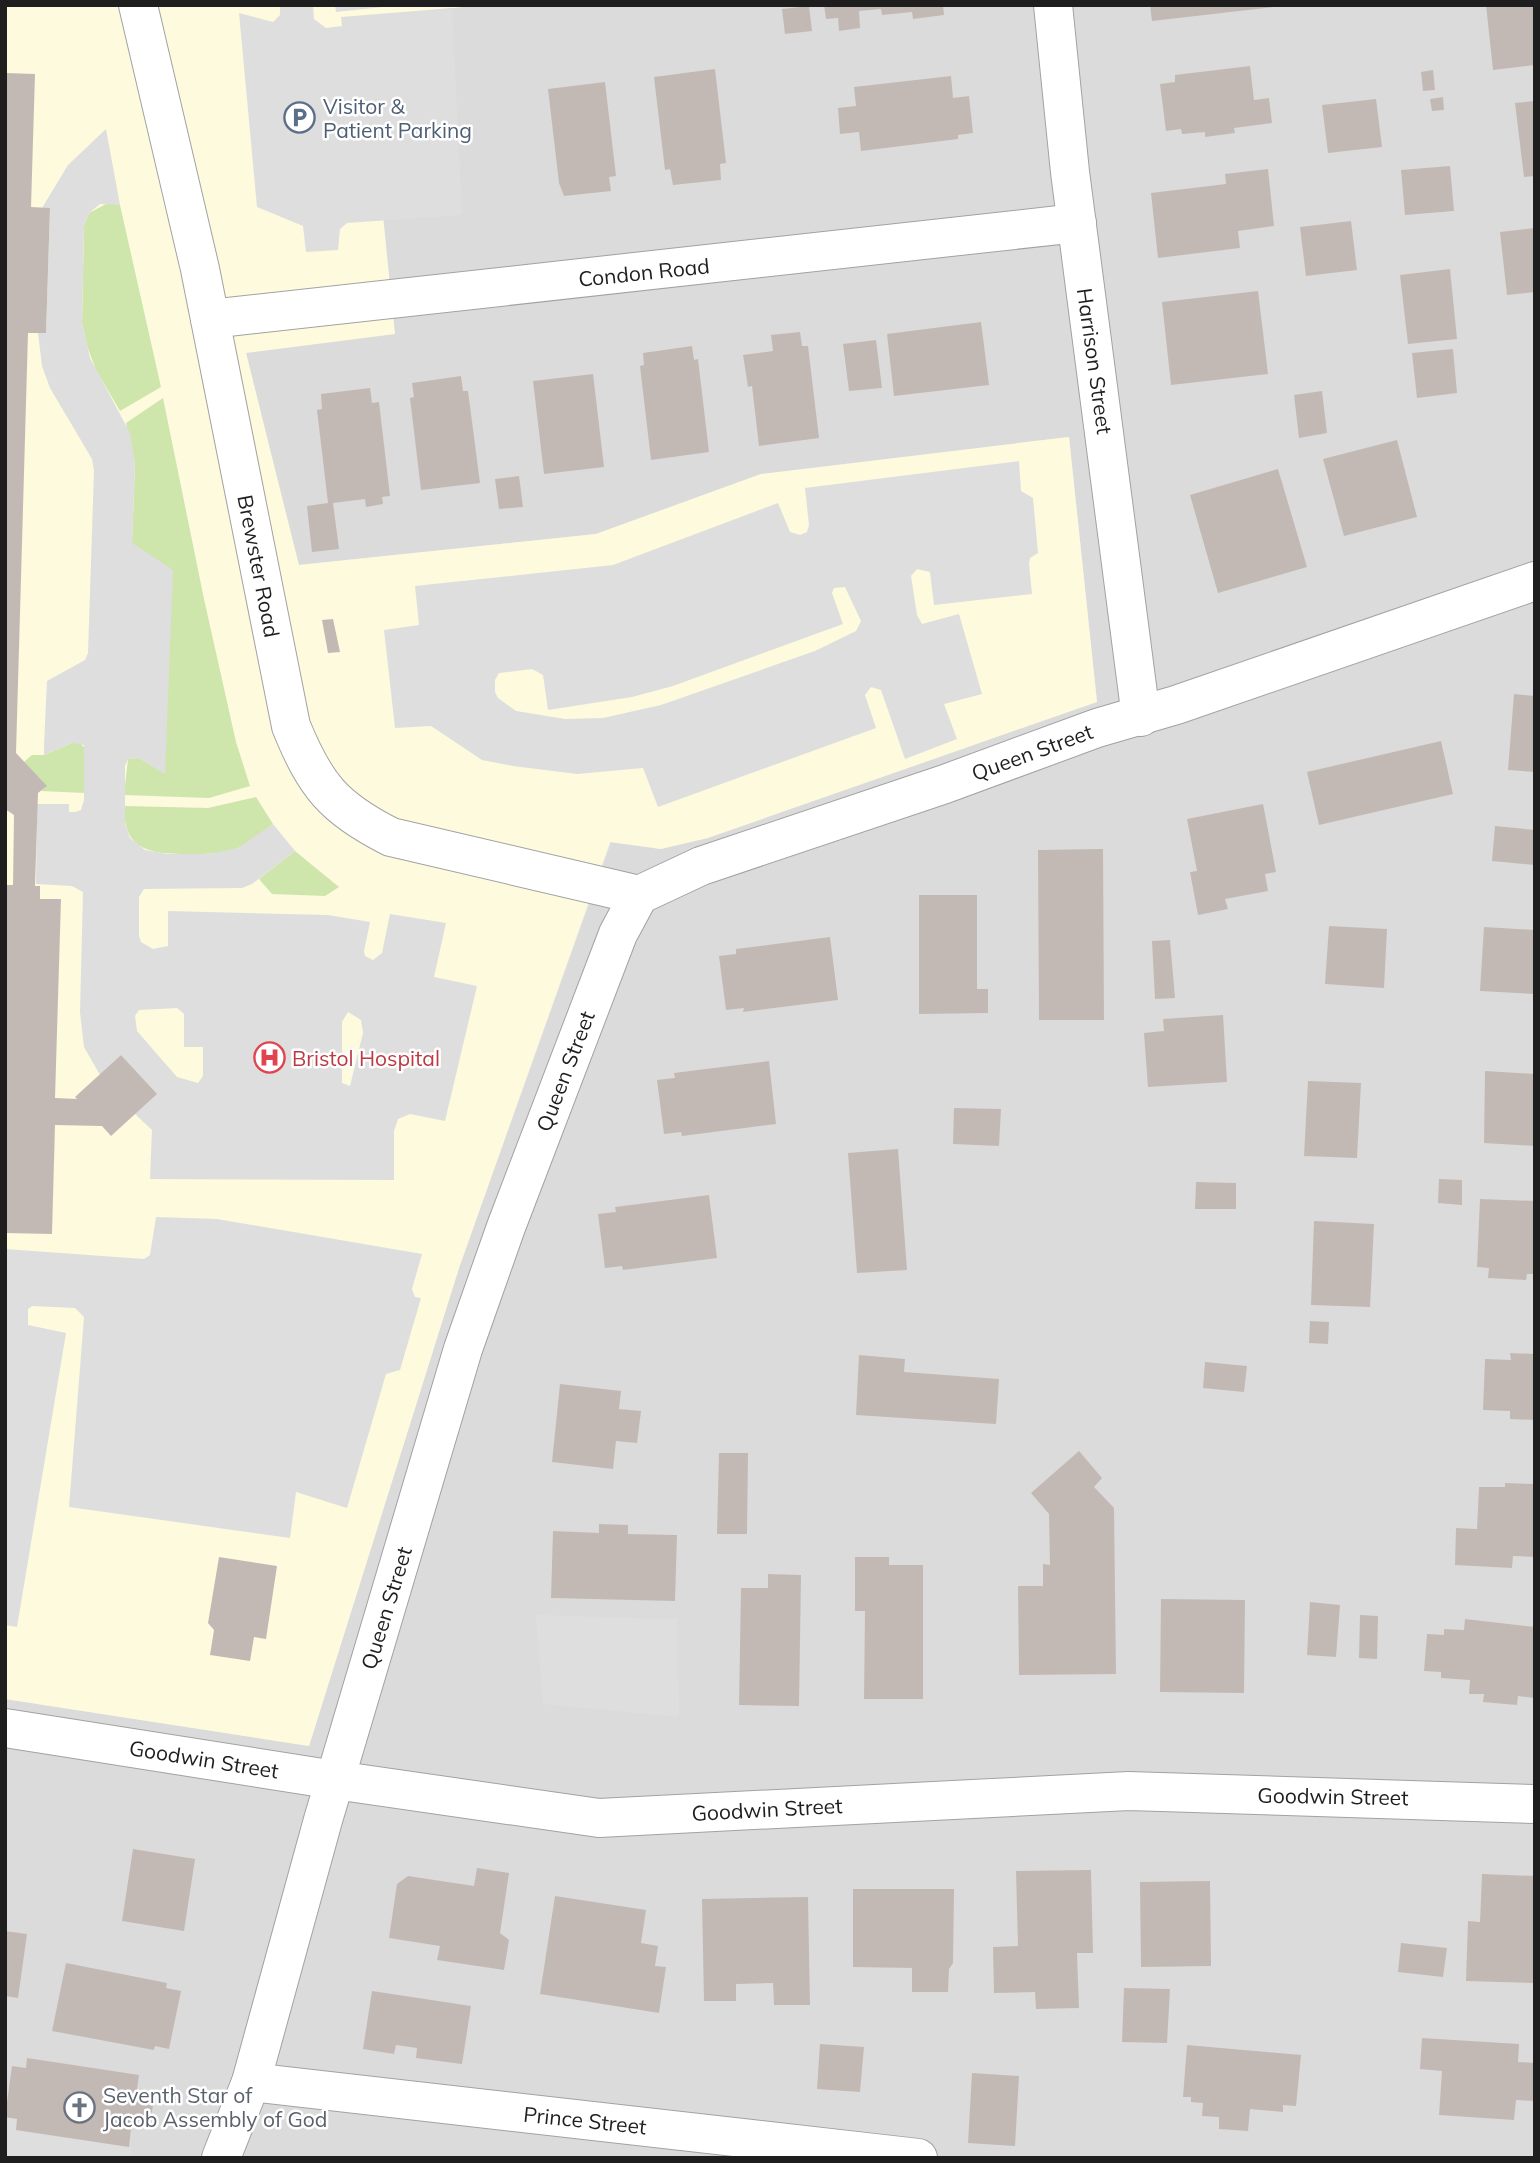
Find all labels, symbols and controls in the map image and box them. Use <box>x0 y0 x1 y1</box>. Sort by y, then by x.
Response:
place label: Visitor & Patient Parking <box>323 93 472 143</box>
parking icon: Visitor & Patient Parking <box>283 101 317 135</box>
street label: Condon Road <box>577 252 711 292</box>
street label: Harrison Street <box>1072 286 1118 436</box>
street label: Brewster Road <box>232 493 286 639</box>
street label: Queen Street <box>968 718 1096 786</box>
street label: Queen Street <box>530 1007 600 1135</box>
hospital icon: Bristol Hospital <box>252 1041 286 1075</box>
place label: Bristol Hospital <box>292 1045 440 1071</box>
street label: Queen Street <box>355 1543 417 1673</box>
street label: Goodwin Street <box>127 1734 281 1784</box>
street label: Goodwin Street <box>1257 1782 1409 1810</box>
street label: Goodwin Street <box>691 1792 843 1826</box>
place label: Seventh Star of Jacob Assembly of God <box>103 2082 327 2132</box>
church icon: Seventh Star of Jacob Assembly of God <box>63 2090 97 2124</box>
street label: Prince Street <box>522 2101 648 2139</box>

